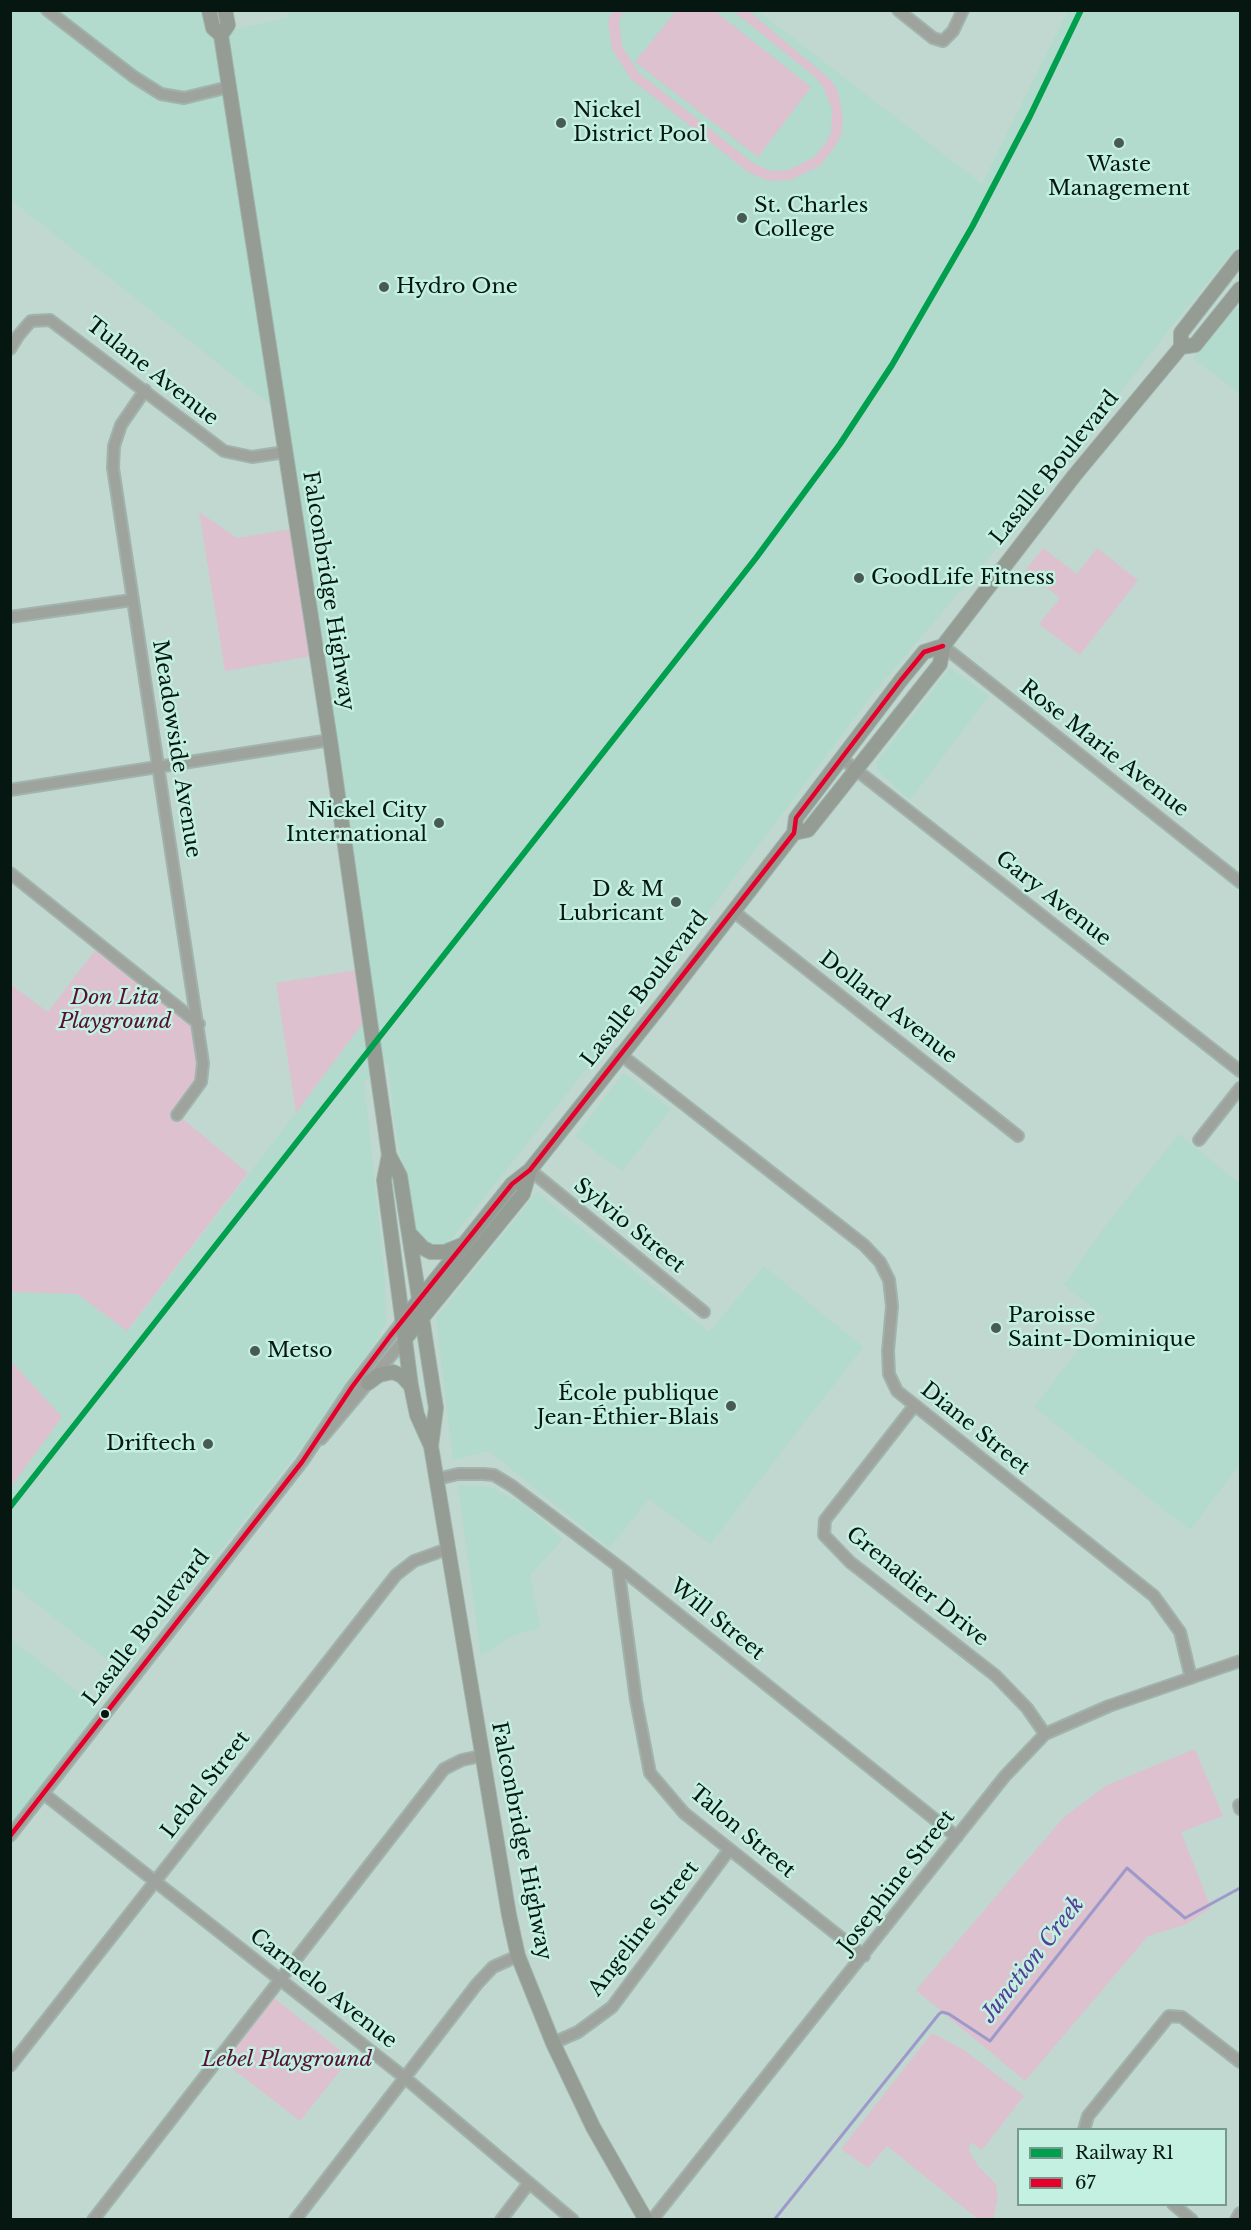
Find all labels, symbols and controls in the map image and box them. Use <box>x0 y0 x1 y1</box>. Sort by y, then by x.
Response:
place label: Nickel District Pool <box>573 98 707 148</box>
marker: Nickel District Pool <box>554 116 568 130</box>
marker: Waste Management <box>1112 136 1126 150</box>
place label: Waste Management <box>1048 152 1190 202</box>
place label: St. Charles College <box>754 193 868 243</box>
marker: St. Charles College <box>735 211 749 225</box>
place label: Hydro One <box>396 274 518 300</box>
marker: Hydro One <box>377 280 391 294</box>
street label: Tulane Avenue <box>81 313 223 431</box>
street label: Lasalle Boulevard <box>985 386 1125 550</box>
street label: Falconbridge Highway <box>297 469 359 713</box>
place label: GoodLife Fitness <box>871 565 1055 591</box>
marker: GoodLife Fitness <box>852 571 866 585</box>
street label: Meadowside Avenue <box>146 638 206 860</box>
street label: Rose Marie Avenue <box>1015 675 1193 823</box>
place label: Nickel City International <box>286 798 427 848</box>
marker: Nickel City International <box>432 816 446 830</box>
street label: Gary Avenue <box>990 846 1116 952</box>
place label: D & M Lubricant <box>558 877 664 927</box>
marker: D & M Lubricant <box>669 895 683 909</box>
street label: Lasalle Boulevard <box>576 906 714 1072</box>
street label: Dollard Avenue <box>814 946 962 1070</box>
park label: Don Lita Playground <box>58 985 172 1035</box>
street label: Sylvio Street <box>568 1173 690 1279</box>
place label: Paroisse Saint-Dominique <box>1008 1303 1196 1353</box>
marker: Paroisse Saint-Dominique <box>989 1321 1003 1335</box>
place label: Metso <box>267 1338 333 1364</box>
marker: Metso <box>248 1344 262 1358</box>
street label: Diane Street <box>915 1377 1035 1481</box>
place label: École publique Jean-Éthier-Blais <box>537 1381 719 1431</box>
marker: École publique Jean-Éthier-Blais <box>724 1399 738 1413</box>
place label: Driftech <box>106 1431 196 1457</box>
marker: Driftech <box>201 1437 215 1451</box>
street label: Grenadier Drive <box>841 1522 993 1652</box>
street label: Lasalle Boulevard <box>78 1545 216 1711</box>
street label: Will Street <box>665 1574 769 1666</box>
unlabelled marker <box>99 1708 111 1720</box>
street label: Falconbridge Highway <box>486 1720 556 1962</box>
street label: Lebel Street <box>156 1726 256 1844</box>
street label: Talon Street <box>684 1780 800 1884</box>
street label: Josephine Street <box>833 1805 961 1959</box>
street label: Angeline Street <box>583 1856 705 2002</box>
water label: Junction Creek <box>976 1892 1090 2028</box>
street label: Carmelo Avenue <box>244 1924 402 2054</box>
park label: Lebel Playground <box>202 2047 372 2073</box>
legend <box>1017 2128 1227 2206</box>
text: Railway R1 <box>1075 2142 1174 2164</box>
text: 67 <box>1075 2172 1096 2194</box>

